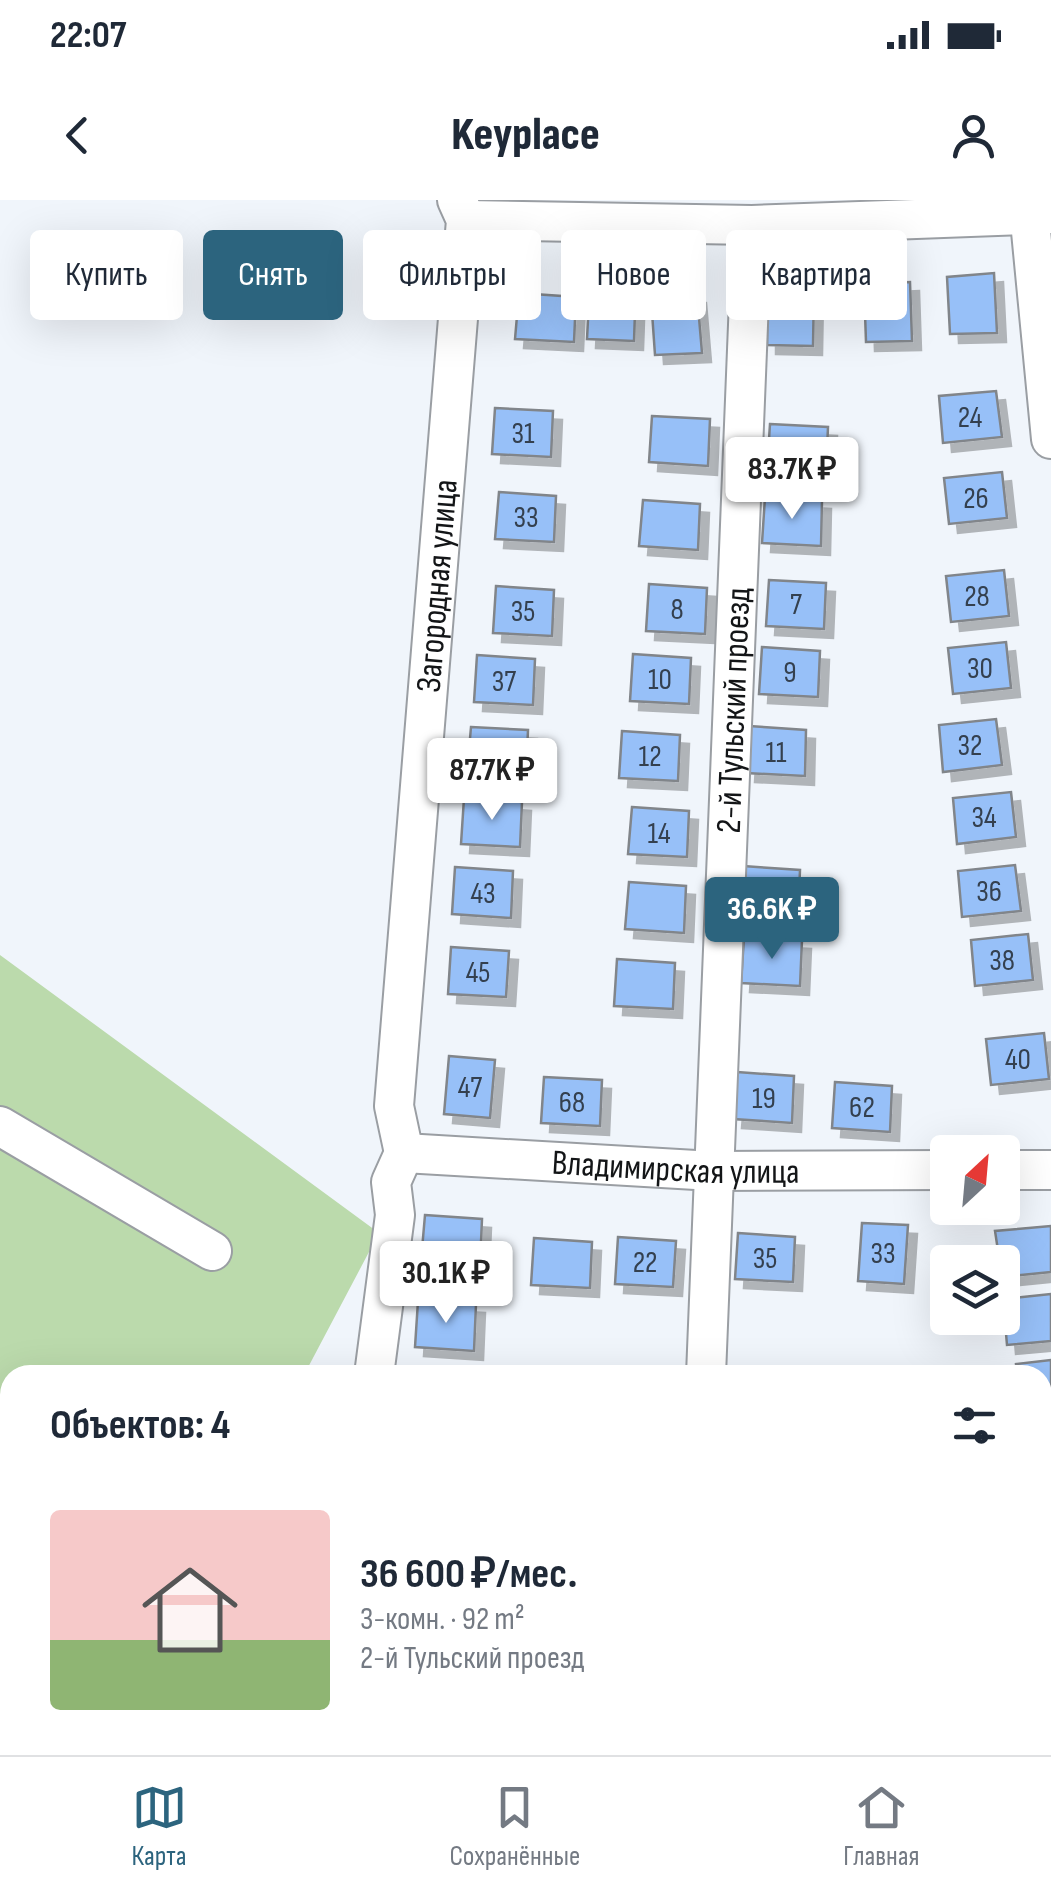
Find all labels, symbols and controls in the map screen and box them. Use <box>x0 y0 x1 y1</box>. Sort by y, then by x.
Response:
text: 22:07 <box>50 13 126 58</box>
icon: back <box>50 108 105 163</box>
text: Keyplace <box>451 108 600 163</box>
icon: person <box>946 108 1001 163</box>
chip: Купить <box>30 230 183 320</box>
chip: Снять <box>203 230 343 320</box>
chip: Фильтры <box>363 230 541 320</box>
chip: Новое <box>561 230 706 320</box>
chip: Квартира <box>726 230 907 320</box>
house number: 24 <box>958 400 982 436</box>
house number: 31 <box>511 416 535 452</box>
pin: 83.7K ₽ <box>700 437 884 522</box>
text: 83.7K ₽ <box>747 450 837 489</box>
street label: Загородная улица <box>408 478 468 694</box>
house number: 26 <box>963 481 989 517</box>
house number: 33 <box>513 500 539 536</box>
house number: 28 <box>964 579 990 615</box>
street label: 2-й Тульский проезд <box>708 587 760 834</box>
house number: 7 <box>790 587 802 623</box>
house number: 8 <box>670 592 684 628</box>
house number: 35 <box>511 594 535 630</box>
house number: 30 <box>967 651 993 687</box>
house number: 9 <box>783 655 797 691</box>
house number: 10 <box>648 662 672 698</box>
house number: 37 <box>492 664 516 700</box>
house number: 32 <box>958 728 982 764</box>
house number: 11 <box>766 735 787 771</box>
pin: 87.7K ₽ <box>400 738 584 823</box>
house number: 12 <box>638 739 662 775</box>
text: 87.7K ₽ <box>449 751 535 790</box>
house number: 34 <box>971 800 997 836</box>
house number: 14 <box>647 816 671 852</box>
house number: 36 <box>976 874 1002 910</box>
house number: 43 <box>470 876 496 912</box>
pin: 36.6K ₽ <box>680 877 864 962</box>
text: 36.6K ₽ <box>727 890 817 929</box>
house number: 38 <box>989 943 1015 979</box>
house number: 45 <box>466 955 490 991</box>
house number: 40 <box>1005 1042 1031 1078</box>
house number: 47 <box>458 1070 482 1106</box>
house number: 19 <box>752 1081 776 1117</box>
house number: 68 <box>559 1085 585 1121</box>
house number: 62 <box>849 1090 875 1126</box>
north arrow <box>930 1135 1020 1225</box>
map controls <box>930 1135 1020 1335</box>
street label: Владимирская улица <box>551 1142 799 1194</box>
house number: 33 <box>870 1236 896 1272</box>
pin: 30.1K ₽ <box>354 1241 538 1326</box>
house number: 35 <box>753 1241 777 1277</box>
house number: 22 <box>633 1245 657 1281</box>
button: layers <box>930 1245 1020 1335</box>
text: 30.1K ₽ <box>402 1254 490 1293</box>
icon: filters <box>947 1398 1002 1453</box>
text: Объектов: 4 <box>50 1400 230 1451</box>
text: 36 600 ₽/мес. <box>360 1549 577 1600</box>
icon: home <box>130 1550 250 1670</box>
text: 3-комн. · 92 m² <box>360 1600 525 1639</box>
text: 2-й Тульский проезд <box>360 1639 584 1678</box>
tab: Карта <box>131 1780 187 1873</box>
tab: Сохранённые <box>450 1780 580 1873</box>
tab: Главная <box>843 1780 920 1873</box>

